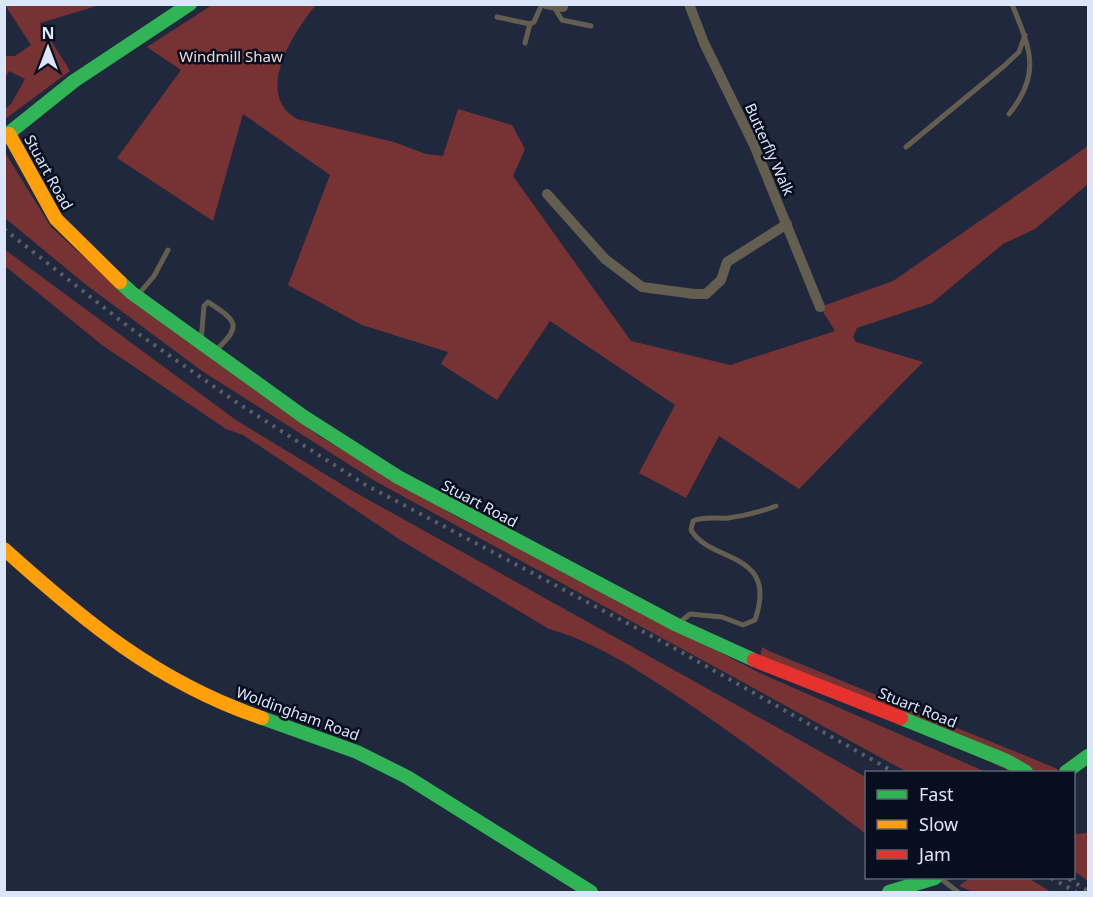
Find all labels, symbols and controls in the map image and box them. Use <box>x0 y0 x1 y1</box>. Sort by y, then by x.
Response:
north arrow <box>18 18 78 78</box>
text: N <box>41 22 55 44</box>
park label: Windmill Shaw <box>179 46 283 66</box>
street label: Butterfly Walk <box>741 100 799 198</box>
street label: Stuart Road <box>20 131 78 213</box>
street label: Stuart Road <box>439 475 521 531</box>
street label: Woldingham Road <box>234 681 362 745</box>
street label: Stuart Road <box>876 682 960 732</box>
legend <box>865 771 1075 879</box>
text: Fast <box>919 782 954 806</box>
text: Slow <box>919 812 958 836</box>
text: Jam <box>917 842 951 866</box>

